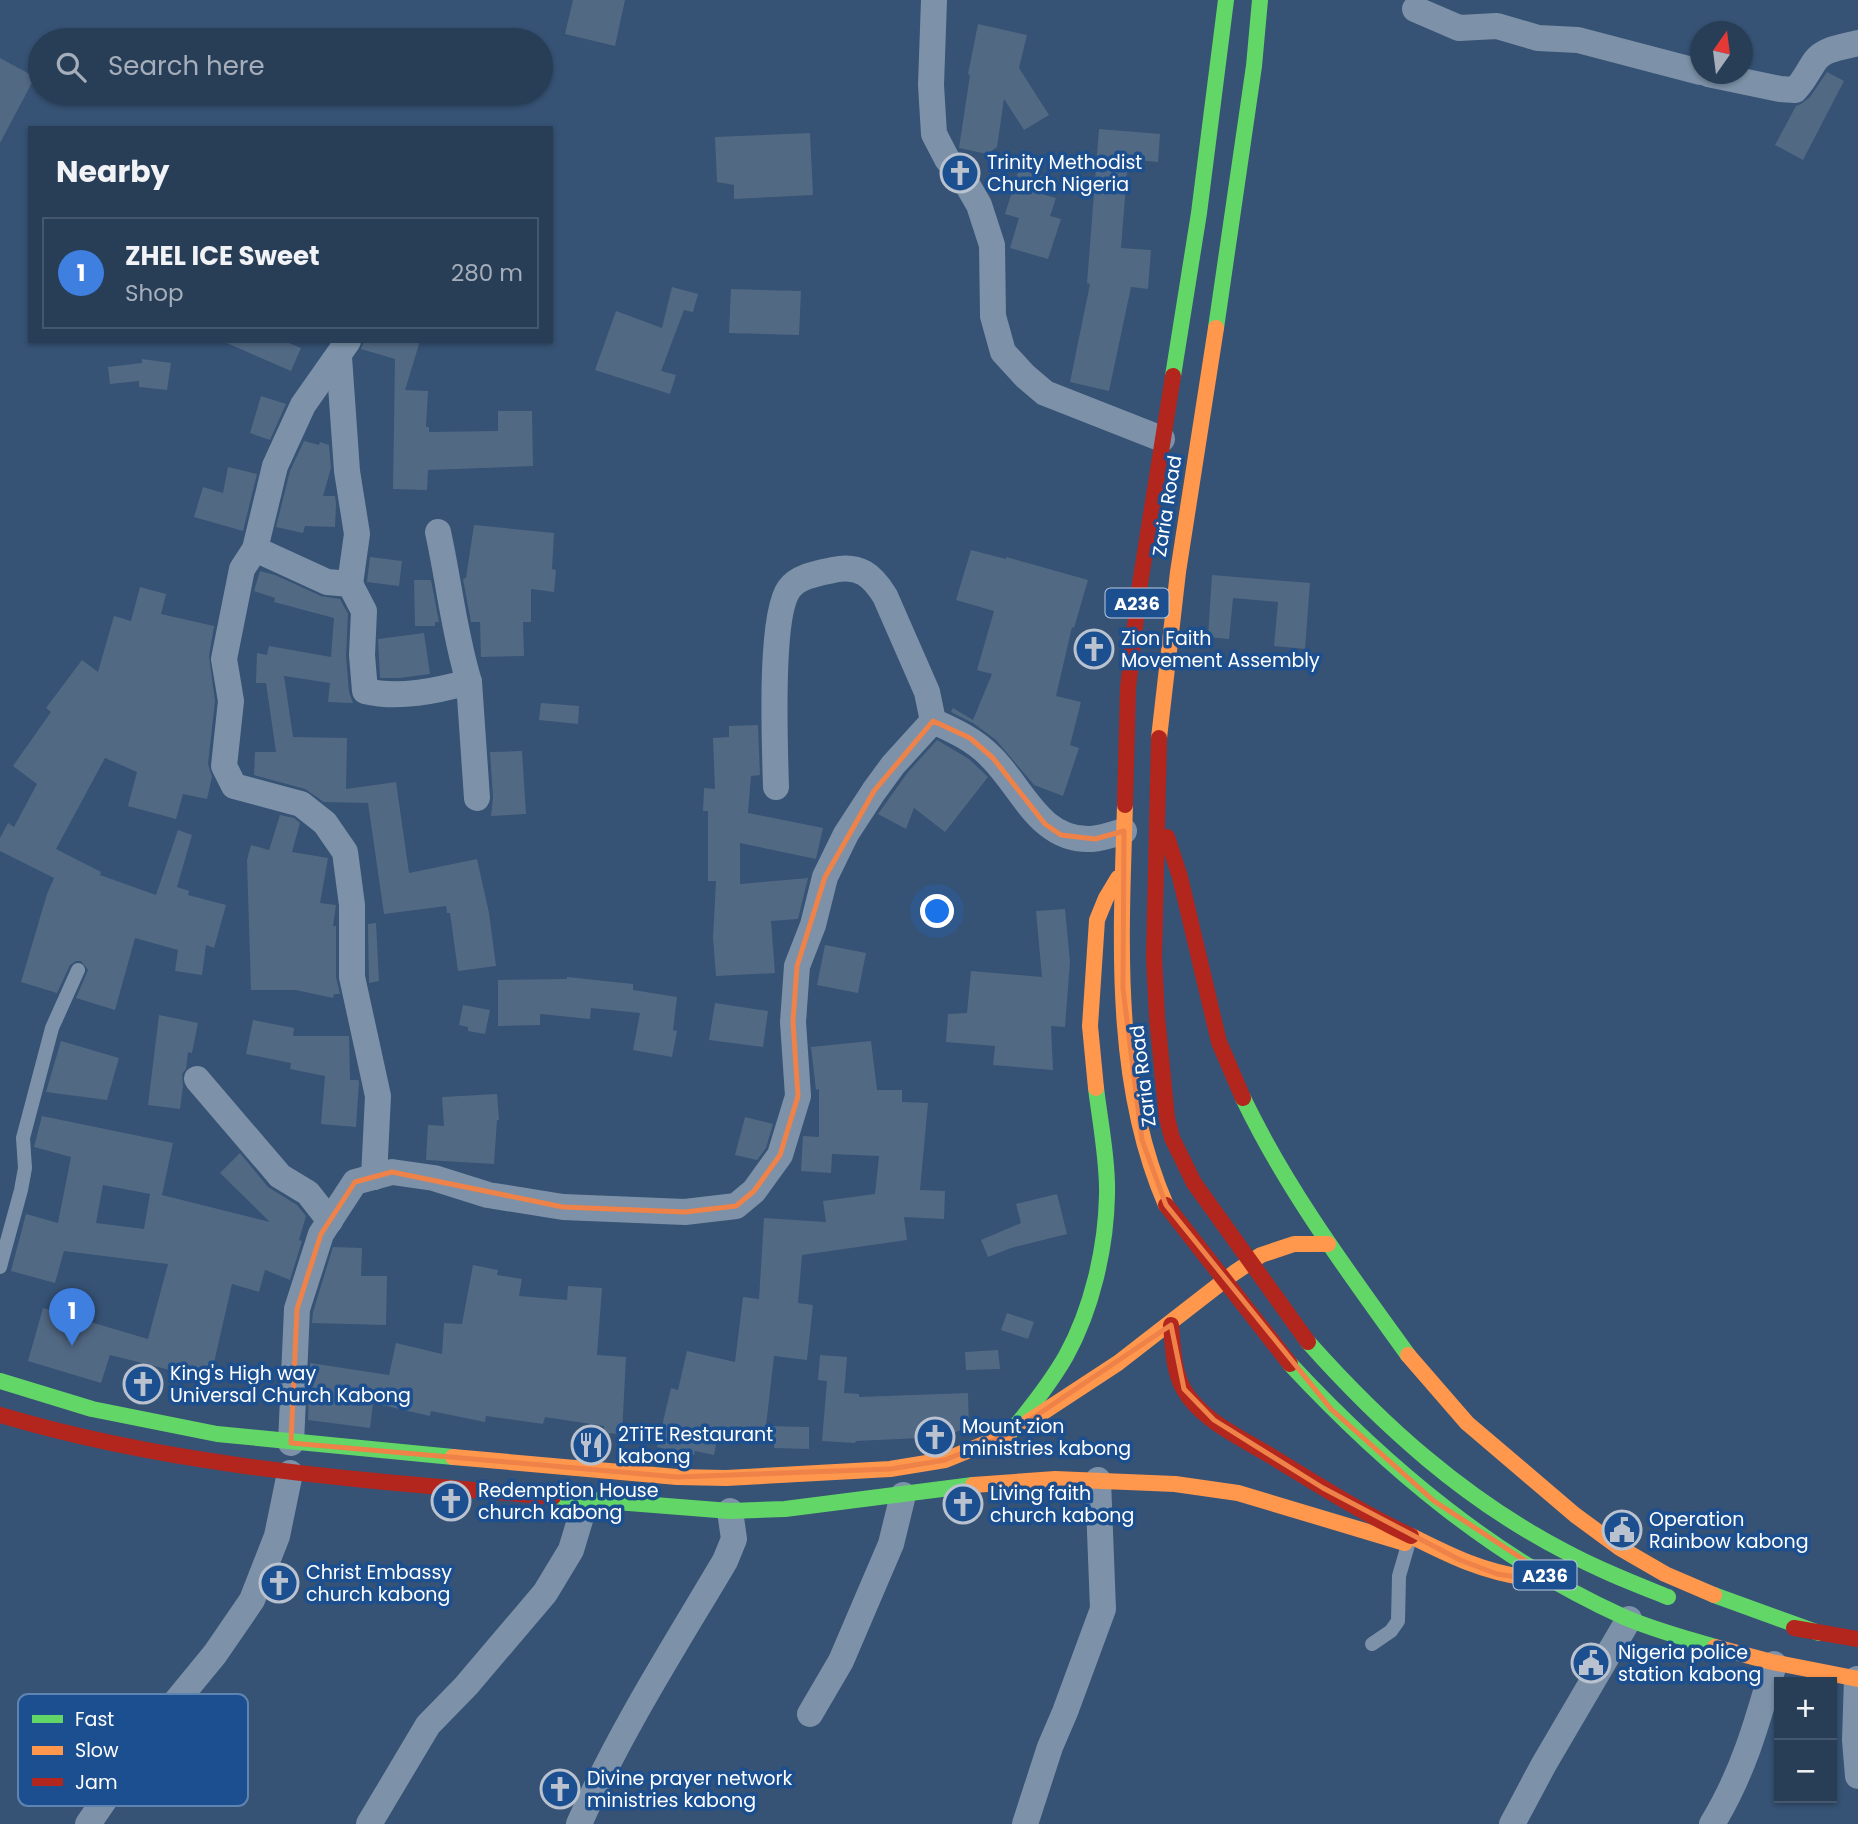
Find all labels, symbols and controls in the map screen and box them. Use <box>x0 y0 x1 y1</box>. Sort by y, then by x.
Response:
north arrow <box>1690 21 1753 84</box>
search box <box>28 28 553 105</box>
icon: search <box>52 48 90 86</box>
text: Search here <box>108 48 265 84</box>
place label: Trinity Methodist Church Nigeria <box>987 149 1142 198</box>
text: Nearby <box>56 150 170 193</box>
church icon: Trinity Methodist Church Nigeria <box>939 152 981 194</box>
text: ZHEL ICE Sweet <box>125 238 320 274</box>
text: 1 <box>77 257 85 289</box>
text: 280 m <box>451 257 523 289</box>
text: Shop <box>125 277 184 309</box>
street label: Zaria Road <box>1146 453 1188 559</box>
road number: A236 <box>1106 588 1168 618</box>
place label: Zion Faith Movement Assembly <box>1121 625 1320 674</box>
church icon: Zion Faith Movement Assembly <box>1073 628 1115 670</box>
your location <box>920 894 954 928</box>
street label: Zaria Road <box>1123 1024 1163 1128</box>
pin: 1 <box>49 1288 95 1346</box>
place label: King's High way Universal Church Kabong <box>170 1360 411 1409</box>
church icon: King's High way Universal Church Kabong <box>122 1363 164 1405</box>
place label: Mount zion ministries kabong <box>962 1413 1131 1462</box>
church icon: Mount zion ministries kabong <box>914 1416 956 1458</box>
place label: 2TiTE Restaurant kabong <box>618 1421 773 1470</box>
restaurant icon: 2TiTE Restaurant kabong <box>570 1424 612 1466</box>
place label: Redemption House church kabong <box>478 1477 659 1526</box>
church icon: Redemption House church kabong <box>430 1480 472 1522</box>
place label: Living faith church kabong <box>990 1480 1134 1529</box>
church icon: Living faith church kabong <box>942 1483 984 1525</box>
place label: Operation Rainbow kabong <box>1649 1506 1809 1555</box>
public building icon: Operation Rainbow kabong <box>1601 1509 1643 1551</box>
place label: Christ Embassy church kabong <box>306 1559 452 1608</box>
road number: A236 <box>1514 1560 1576 1590</box>
church icon: Christ Embassy church kabong <box>258 1562 300 1604</box>
place label: Nigeria police station kabong <box>1618 1639 1761 1688</box>
public building icon: Nigeria police station kabong <box>1570 1642 1612 1684</box>
map controls <box>1774 1677 1837 1803</box>
button: + <box>1774 1677 1837 1740</box>
legend <box>18 1694 248 1806</box>
text: Fast <box>75 1706 114 1733</box>
text: Slow <box>75 1737 119 1764</box>
button: − <box>1774 1740 1837 1803</box>
place label: Divine prayer network ministries kabong <box>587 1765 793 1814</box>
church icon: Divine prayer network ministries kabong <box>539 1768 581 1810</box>
text: Jam <box>75 1769 117 1796</box>

